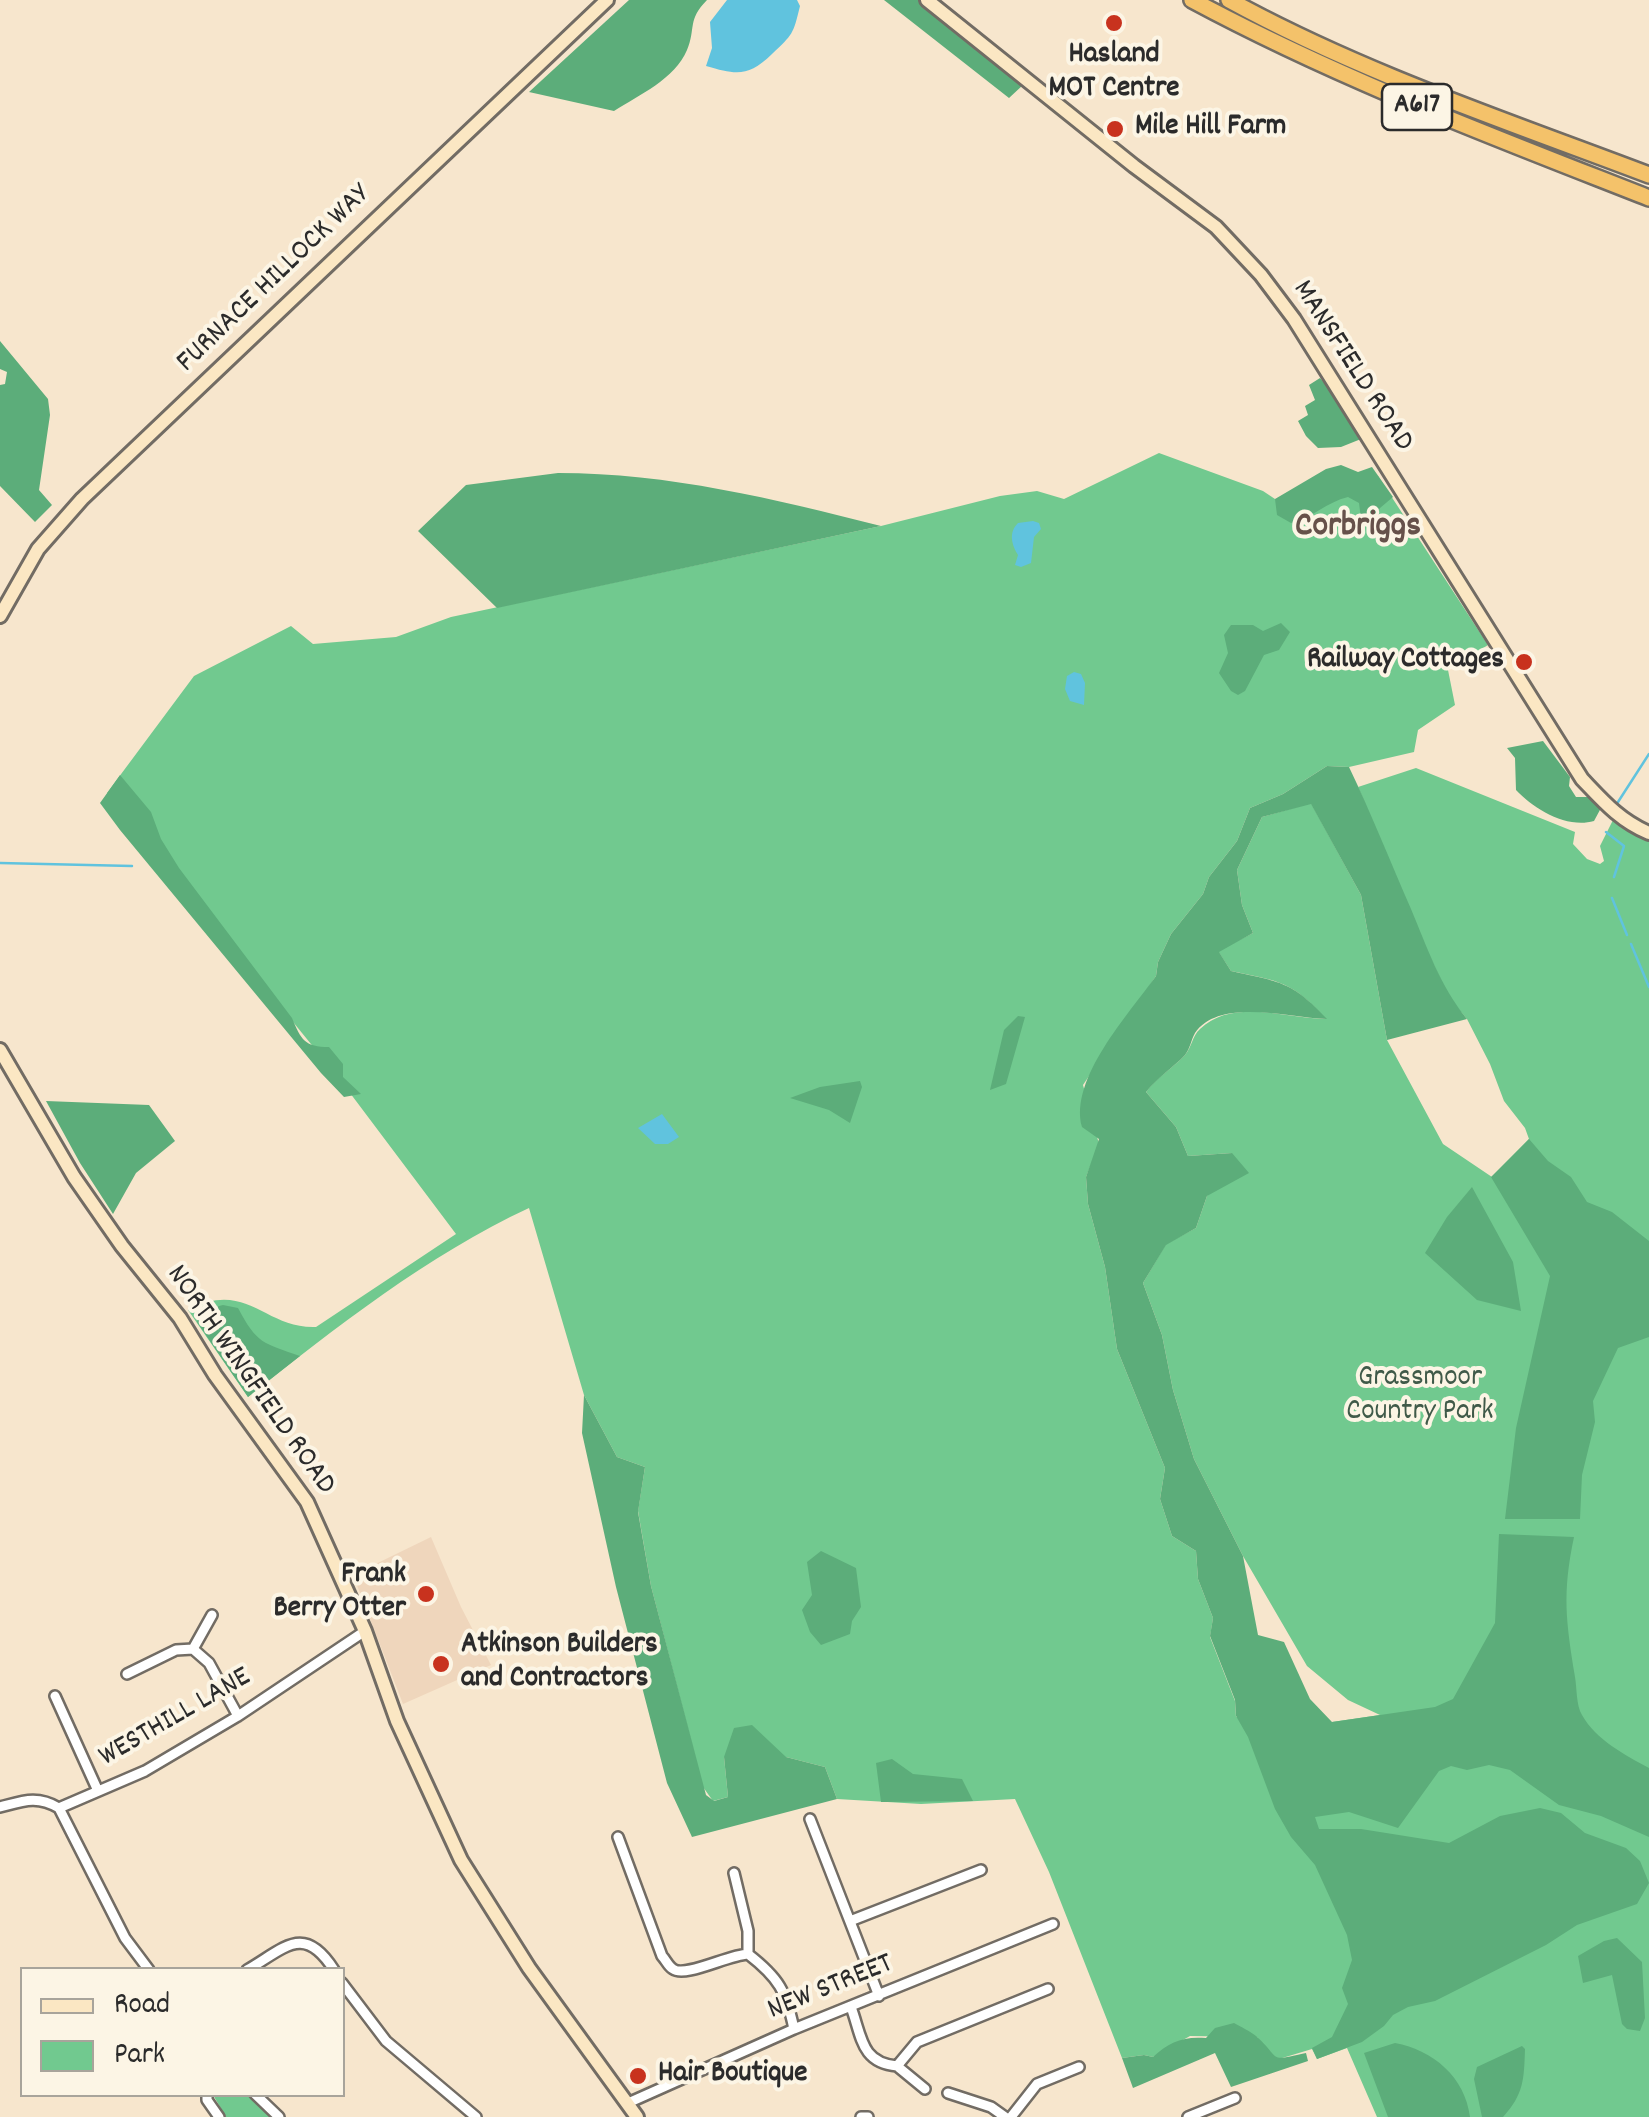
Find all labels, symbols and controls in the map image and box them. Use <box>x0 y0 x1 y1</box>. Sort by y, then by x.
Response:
marker: Hasland MOT Centre <box>1103 12 1125 34</box>
place label: Hasland MOT Centre <box>1049 39 1179 110</box>
road number: A617 <box>1382 84 1452 130</box>
place label: Mile Hill Farm <box>1135 111 1286 147</box>
marker: Mile Hill Farm <box>1104 118 1126 140</box>
street label: FURNACE HILLOCK WAY <box>171 178 379 382</box>
street label: MANSFIELD ROAD <box>1282 275 1420 459</box>
district label: Corbriggs <box>1295 508 1421 550</box>
place label: Railway Cottages <box>1307 644 1504 680</box>
marker: Railway Cottages <box>1513 651 1535 673</box>
street label: NORTH WINGFIELD ROAD <box>156 1259 342 1503</box>
park label: Grassmoor Country Park <box>1346 1362 1494 1432</box>
place label: Frank Berry Otter <box>274 1559 406 1630</box>
marker: Frank Berry Otter <box>415 1583 437 1605</box>
place label: Atkinson Builders and Contractors <box>461 1629 658 1700</box>
marker: Atkinson Builders and Contractors <box>430 1653 452 1675</box>
street label: WESTHILL LANE <box>94 1661 258 1777</box>
street label: NEW STREET <box>763 1948 899 2030</box>
legend <box>20 1967 345 2097</box>
text: Road <box>114 1985 170 2028</box>
text: Park <box>114 2035 165 2078</box>
place label: Hair Boutique <box>658 2058 807 2094</box>
marker: Hair Boutique <box>627 2065 649 2087</box>

